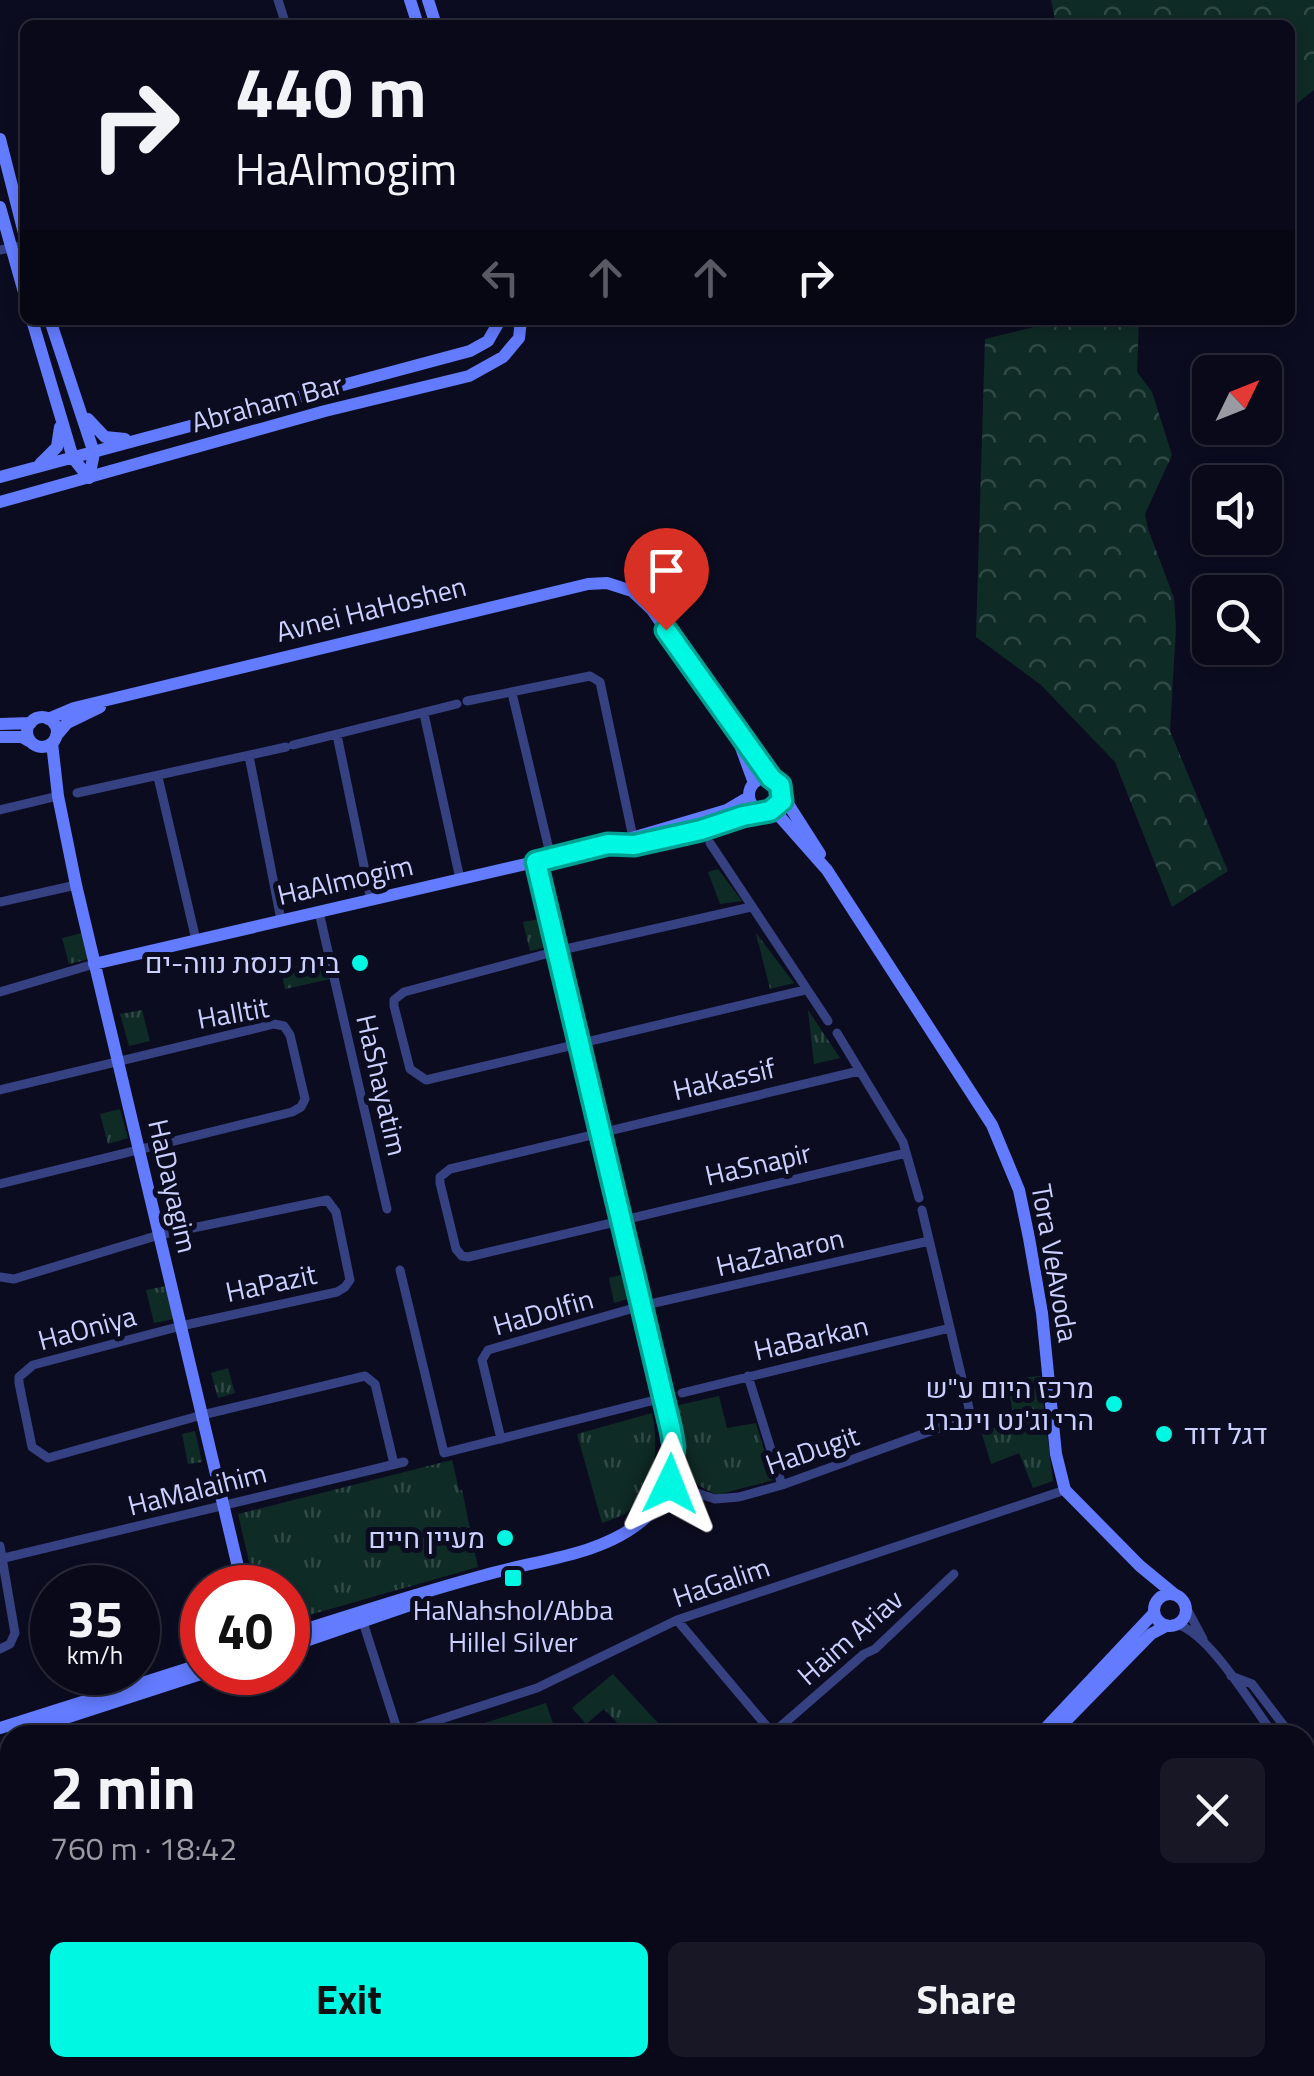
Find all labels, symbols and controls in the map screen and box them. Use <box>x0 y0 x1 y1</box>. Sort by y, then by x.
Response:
text: 440 m <box>235 38 427 144</box>
icon: right <box>70 60 200 190</box>
text: HaAlmogim <box>235 134 457 202</box>
icon: left <box>473 250 528 305</box>
icon: ahead <box>578 250 633 305</box>
icon: ahead <box>683 250 738 305</box>
icon: right <box>788 250 843 305</box>
north arrow <box>1192 355 1282 445</box>
map controls <box>1192 355 1282 665</box>
street label: Abraham Bar <box>187 362 347 443</box>
button: sound <box>1192 465 1282 555</box>
pin <box>624 528 709 631</box>
icon: arrive <box>639 543 694 598</box>
street label: Avnei HaHoshen <box>271 564 471 653</box>
button: search <box>1192 575 1282 665</box>
street label: HaAlmogim <box>273 843 417 916</box>
place label: בית כנסת נווה-ים <box>145 941 340 984</box>
marker: בית כנסת נווה-ים <box>349 952 371 974</box>
street label: HaIltit <box>194 985 272 1040</box>
street label: HaShayatim <box>345 1010 420 1160</box>
street label: HaKassif <box>668 1046 780 1111</box>
street label: HaDayagim <box>137 1115 210 1257</box>
street label: HaSnapir <box>701 1130 816 1197</box>
street label: Tora VeAvoda <box>1020 1181 1091 1345</box>
street label: HaZaharon <box>712 1216 848 1287</box>
street label: HaPazit <box>221 1252 321 1313</box>
street label: HaDolfin <box>488 1277 598 1346</box>
street label: HaOniya <box>33 1294 141 1361</box>
street label: HaBarkan <box>749 1303 872 1372</box>
place label: מרכז היום ע"ש הרי וג'נט וינברג <box>925 1366 1094 1441</box>
marker: מרכז היום ע"ש הרי וג'נט וינברג <box>1103 1393 1125 1415</box>
place label: דגל דוד <box>1184 1412 1267 1455</box>
street label: HaDugit <box>759 1413 864 1486</box>
marker: דגל דוד <box>1153 1423 1175 1445</box>
position arrow <box>618 1432 722 1536</box>
street label: HaMalaihim <box>123 1451 271 1527</box>
place label: מעיין חיים <box>368 1516 485 1559</box>
marker: מעיין חיים <box>494 1527 516 1549</box>
street label: HaGalim <box>666 1545 775 1618</box>
speed limit sign: 40 <box>180 1565 310 1695</box>
marker: HaNahshol/Abba Hillel Silver <box>502 1567 524 1589</box>
street label: Haim Ariav <box>787 1578 912 1695</box>
text: 35 <box>67 1580 123 1656</box>
place label: HaNahshol/Abba Hillel Silver <box>413 1588 613 1663</box>
text: km/h <box>67 1636 123 1674</box>
text: 2 min <box>50 1741 196 1832</box>
button: close <box>1160 1758 1265 1863</box>
text: 760 m · 18:42 <box>50 1824 237 1872</box>
button: Exit <box>50 1942 648 2057</box>
button: Share <box>668 1942 1265 2057</box>

